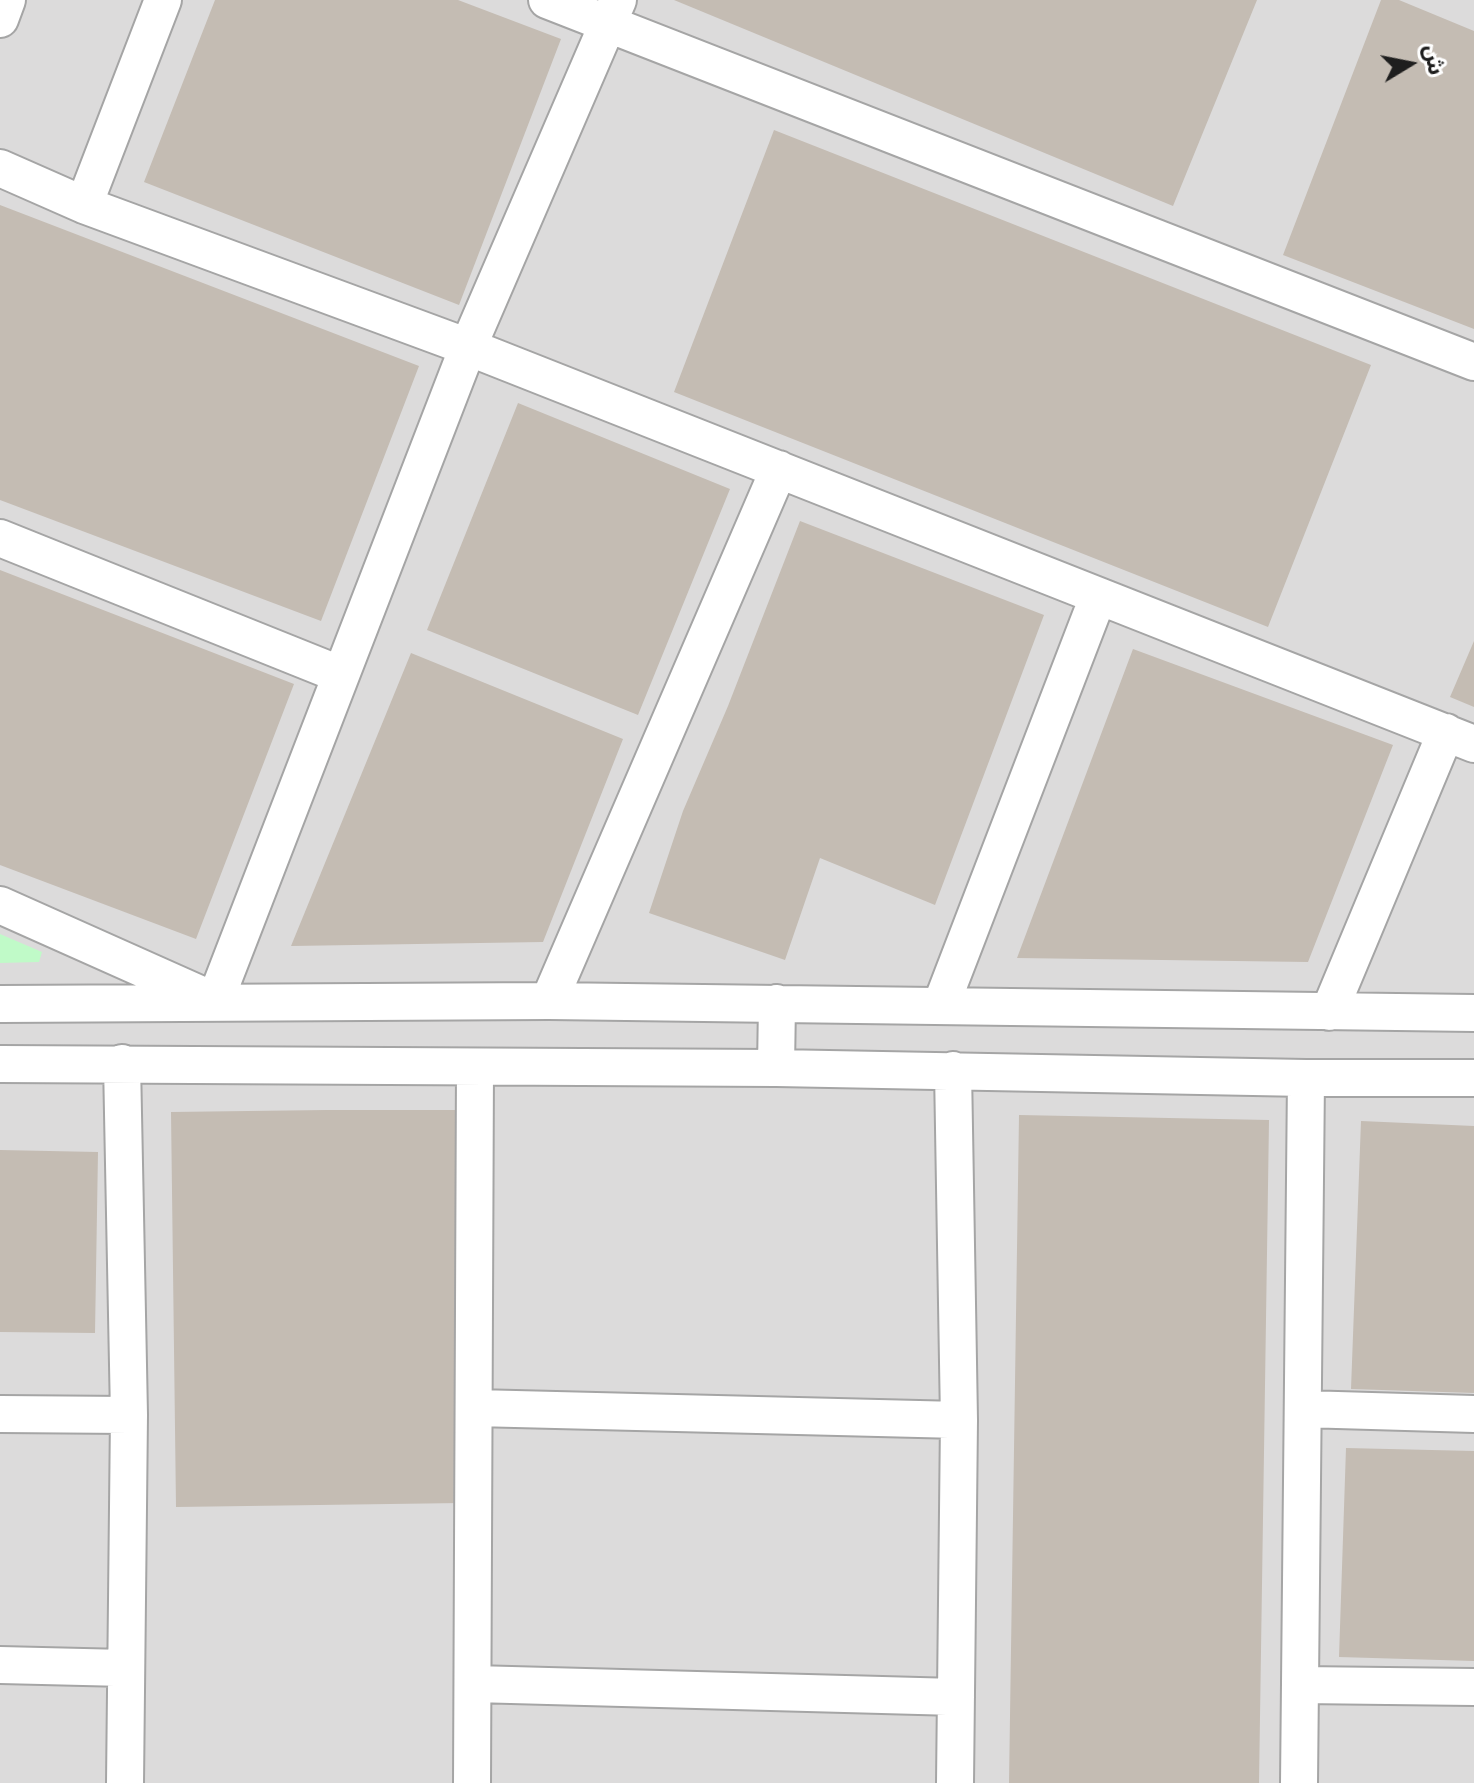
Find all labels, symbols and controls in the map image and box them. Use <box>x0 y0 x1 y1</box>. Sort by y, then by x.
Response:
north arrow <box>1370 24 1450 104</box>
text: ش <box>1418 43 1450 77</box>

